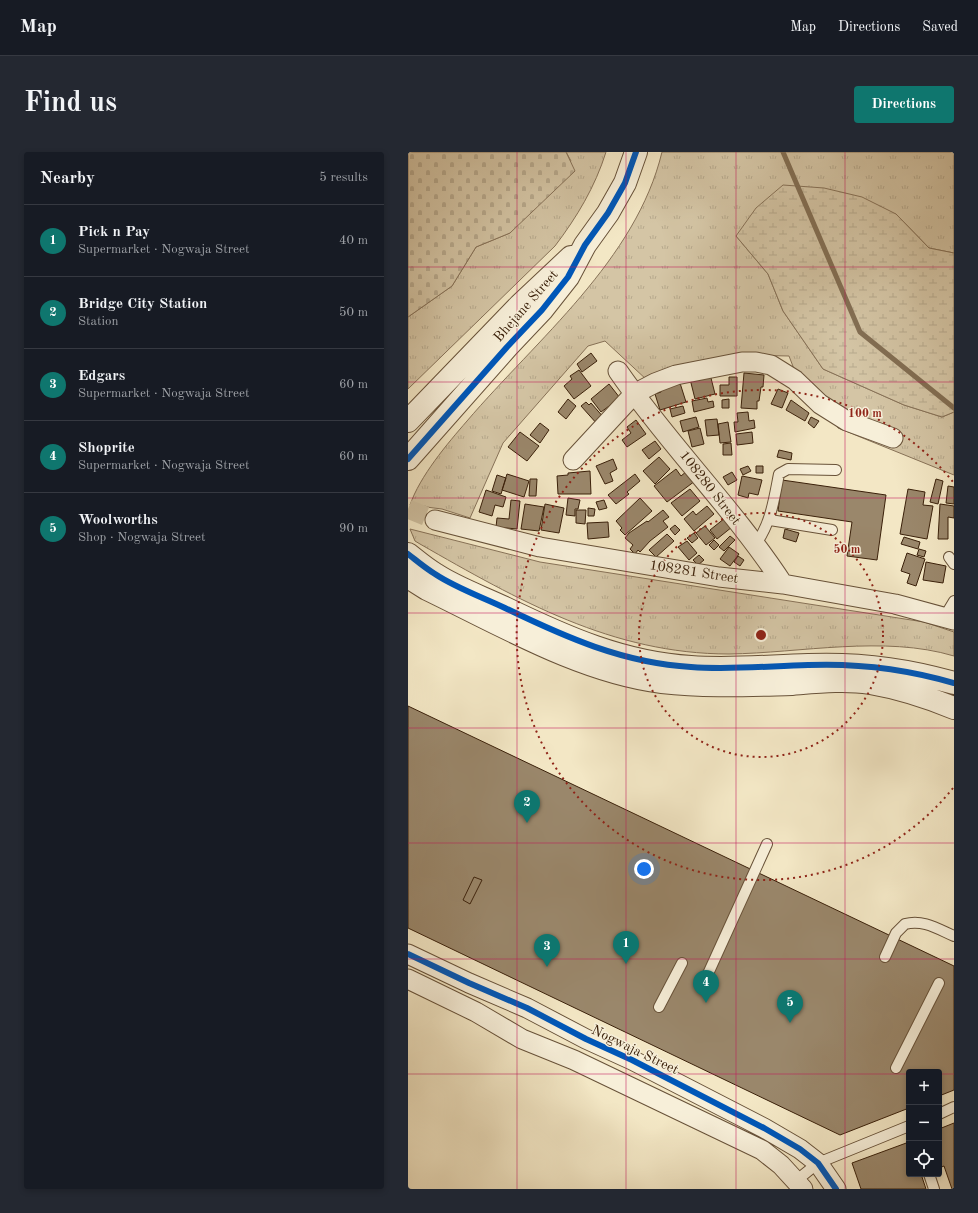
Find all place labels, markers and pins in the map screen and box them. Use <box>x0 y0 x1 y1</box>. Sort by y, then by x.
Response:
centre of rings <box>754 628 768 642</box>
pin: 2 <box>514 790 540 823</box>
pin: 1 <box>613 931 639 964</box>
pin: 3 <box>534 934 560 967</box>
pin: 4 <box>693 970 719 1003</box>
pin: 5 <box>777 990 803 1023</box>

